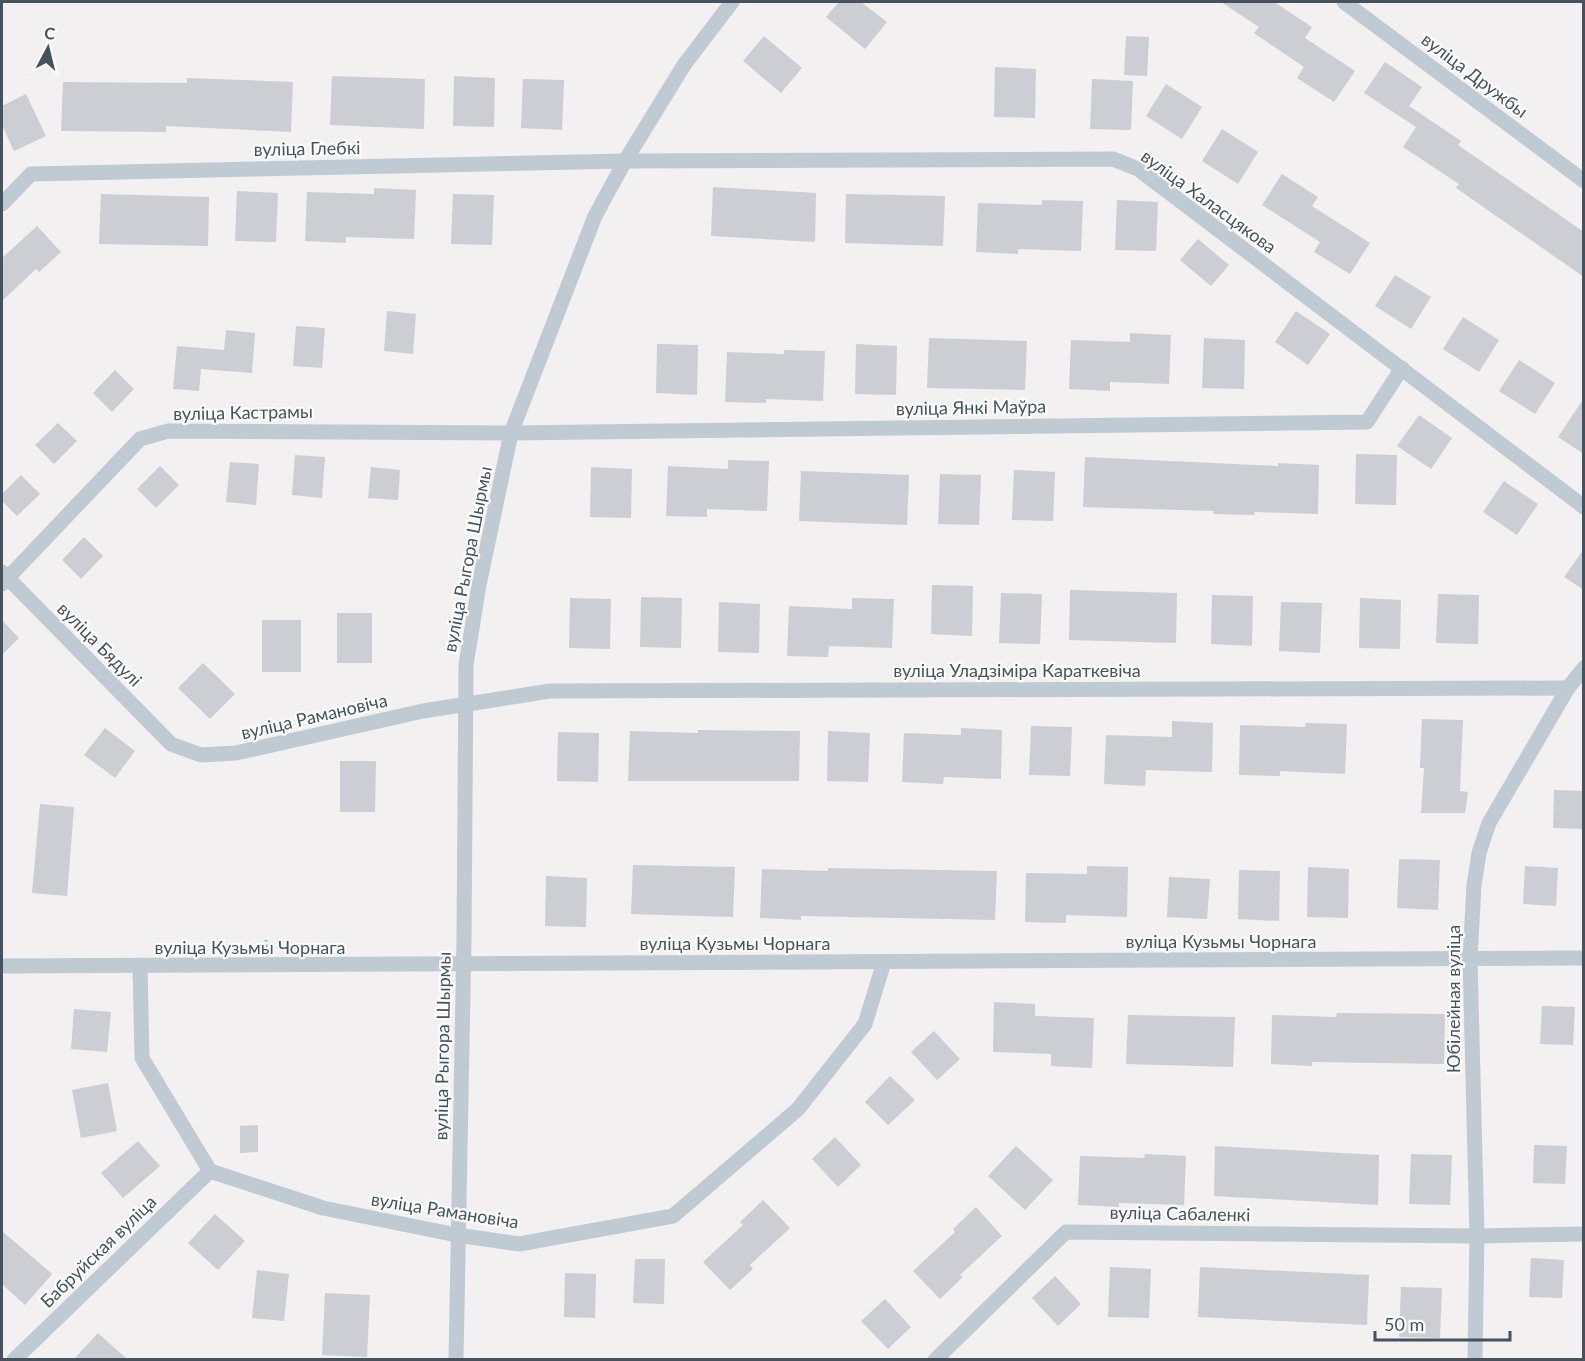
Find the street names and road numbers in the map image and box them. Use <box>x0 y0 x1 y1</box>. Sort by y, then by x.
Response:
street label: вуліца Дружбы <box>1418 28 1532 122</box>
street label: вуліца Глебкі <box>253 136 361 160</box>
street label: вуліца Халасцякова <box>1137 145 1281 257</box>
street label: вуліца Янкі Маўра <box>896 395 1046 419</box>
street label: вуліца Кастрамы <box>173 400 313 424</box>
street label: вуліца Рыгора Шырмы <box>438 464 496 654</box>
street label: вуліца Бядулі <box>53 597 147 691</box>
street label: вуліца Уладзіміра Караткевіча <box>893 659 1141 681</box>
street label: вуліца Рамановіча <box>239 688 389 744</box>
street label: Юбілейная вуліца <box>1442 925 1464 1073</box>
street label: вуліца Кузьмы Чорнага <box>1125 930 1317 952</box>
street label: вуліца Кузьмы Чорнага <box>639 932 831 954</box>
street label: вуліца Кузьмы Чорнага <box>154 936 346 958</box>
street label: вуліца Рыгора Шырмы <box>429 951 455 1141</box>
street label: вуліца Рамановіча <box>370 1187 520 1233</box>
street label: Бабруйская вуліца <box>36 1190 160 1312</box>
street label: вуліца Сабаленкі <box>1109 1201 1251 1225</box>

